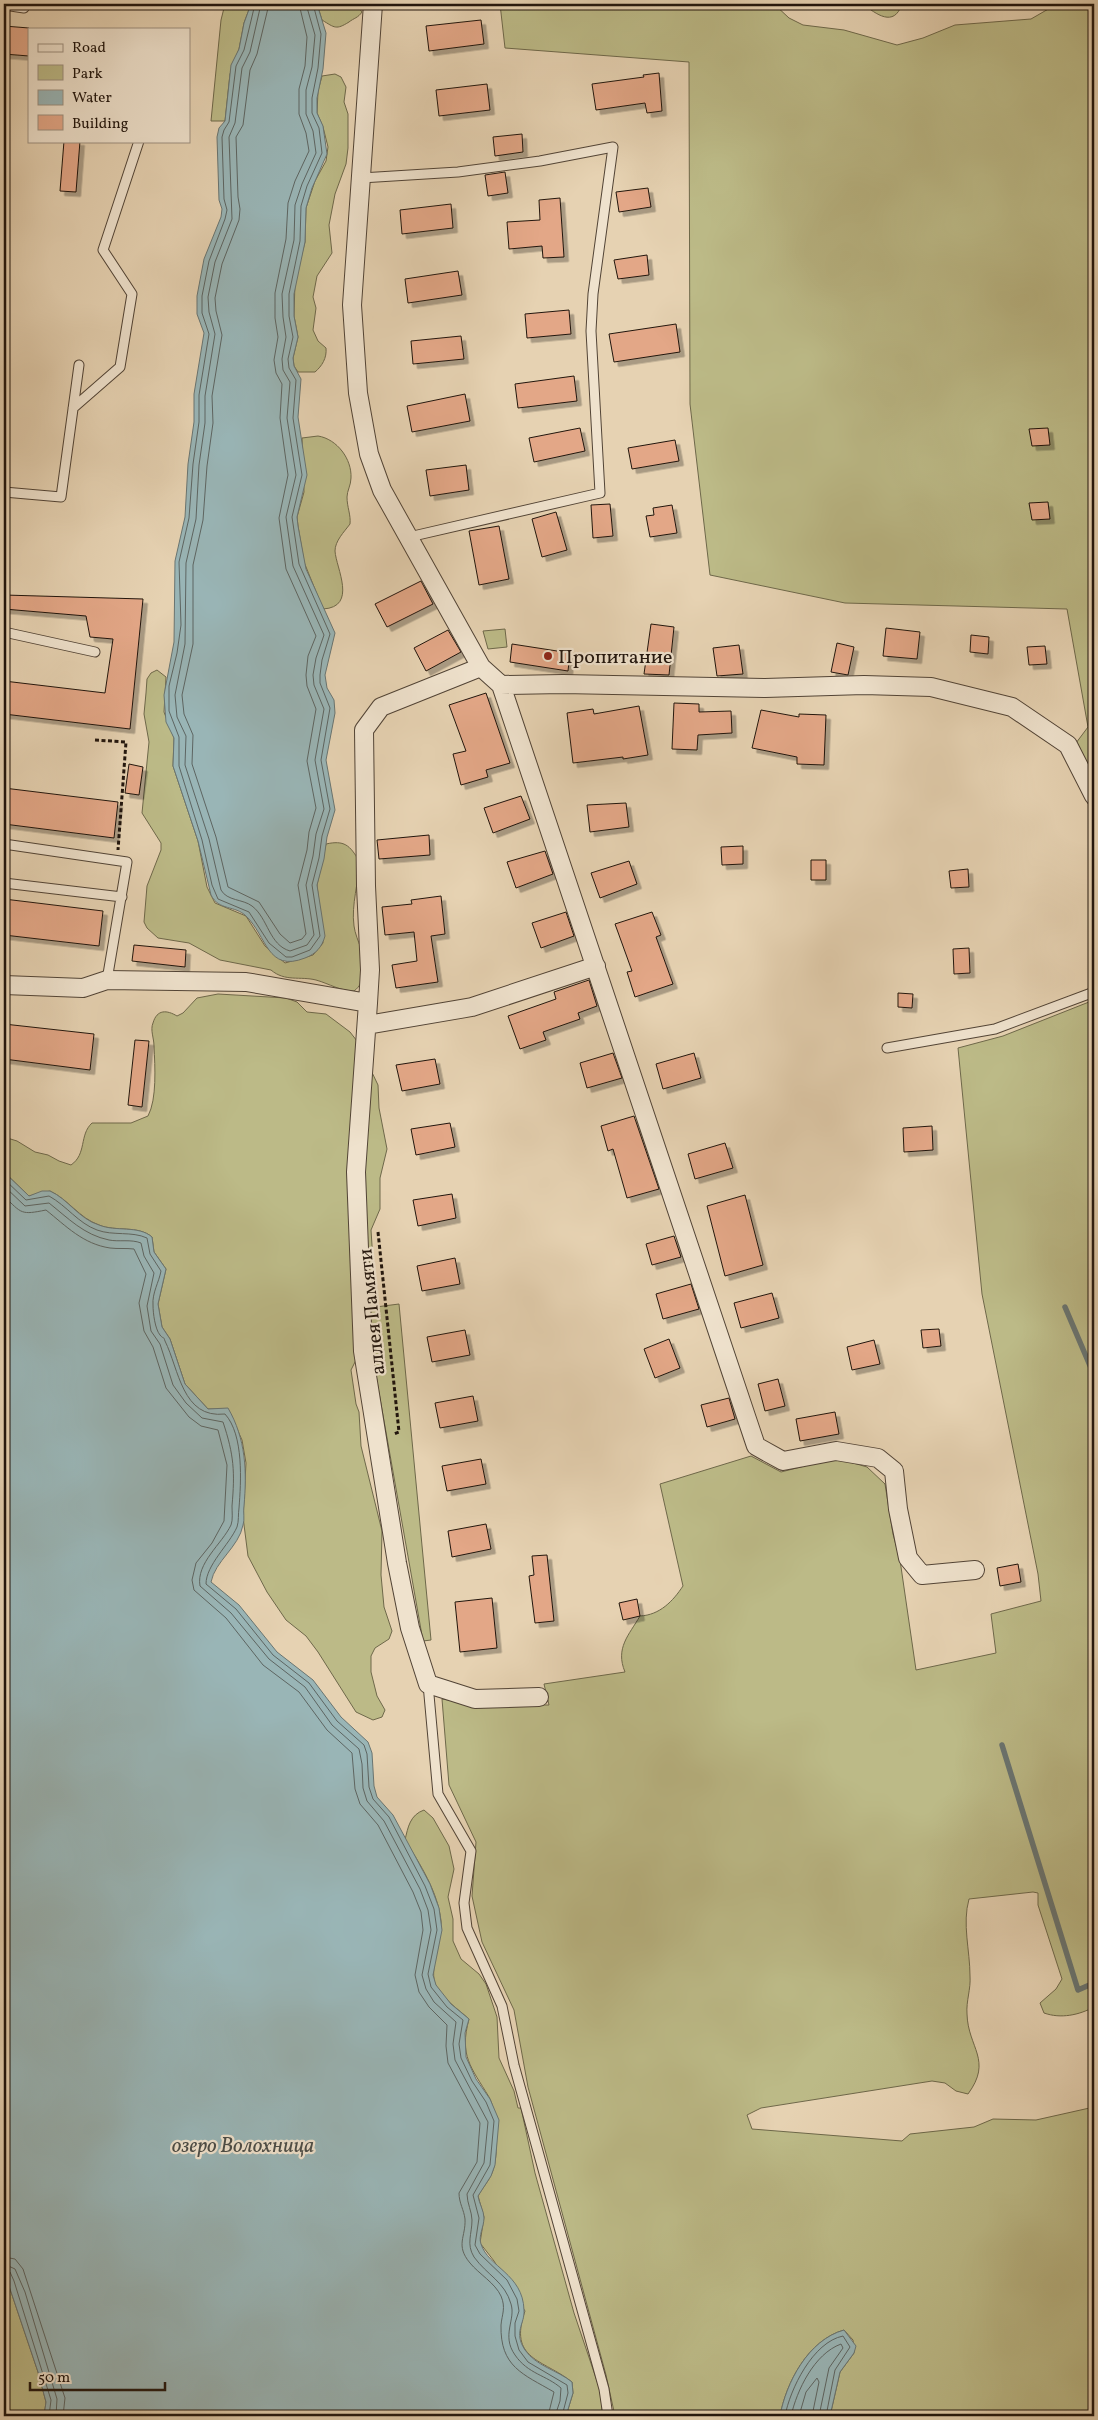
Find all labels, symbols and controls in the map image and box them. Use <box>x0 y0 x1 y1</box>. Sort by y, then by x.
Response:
legend <box>28 28 190 142</box>
text: Road <box>72 38 106 59</box>
text: Park <box>72 64 103 85</box>
text: Water <box>72 88 112 109</box>
text: Building <box>72 114 129 135</box>
place label: Пропитание <box>558 644 672 672</box>
marker: Пропитание <box>542 650 554 662</box>
street label: аллея Памяти <box>352 1247 394 1376</box>
water label: озеро Волохница <box>172 2132 314 2161</box>
scale bar <box>30 2360 165 2392</box>
text: 50 m <box>38 2368 70 2389</box>

